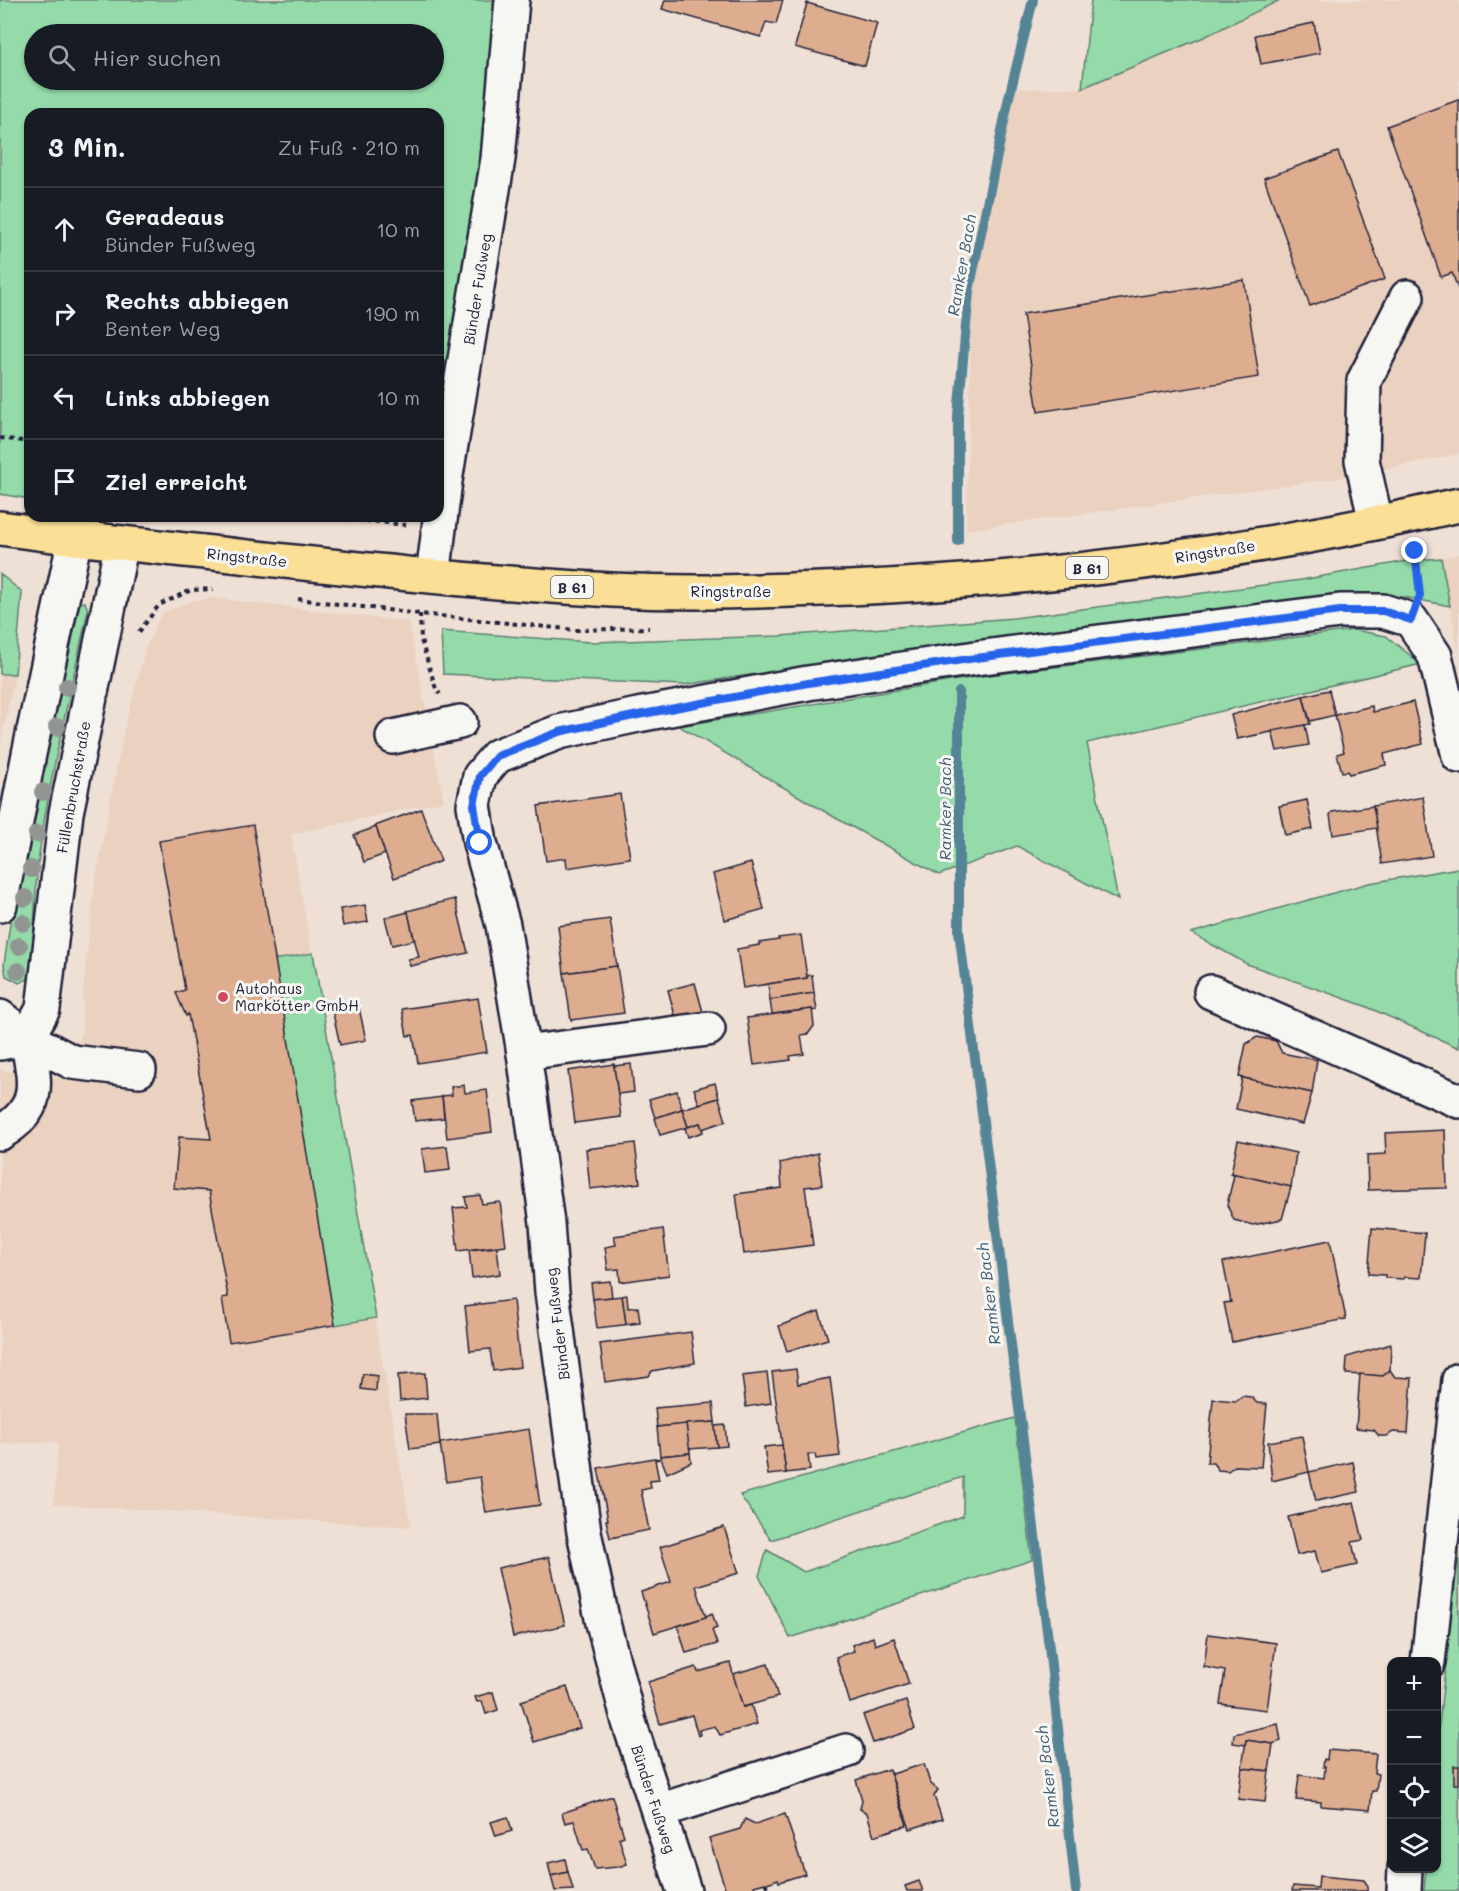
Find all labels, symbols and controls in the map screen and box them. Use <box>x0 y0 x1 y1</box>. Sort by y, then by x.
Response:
search box <box>24 24 444 90</box>
icon: search <box>45 41 78 74</box>
text: Hier suchen <box>93 43 221 72</box>
text: 3 Min. <box>48 130 126 164</box>
text: Zu Fuß · 210 m <box>278 134 420 160</box>
text: Geradeaus <box>105 202 224 231</box>
icon: ahead <box>48 213 81 246</box>
water label: Ramker Bach <box>942 213 980 317</box>
text: 10 m <box>376 216 420 242</box>
text: Bünder Fußweg <box>105 231 255 257</box>
street label: Bünder Fußweg <box>458 231 496 346</box>
text: Rechts abbiegen <box>105 286 289 315</box>
icon: right <box>48 297 81 330</box>
text: 190 m <box>365 300 420 326</box>
text: Benter Weg <box>105 315 220 341</box>
icon: left <box>48 381 81 414</box>
text: Links abbiegen <box>105 383 270 412</box>
text: 10 m <box>376 384 420 410</box>
icon: arrive <box>48 465 81 498</box>
text: Ziel erreicht <box>105 467 247 496</box>
street label: Ringstraße <box>1174 535 1256 567</box>
route end <box>1401 537 1427 563</box>
street label: Ringstraße <box>206 543 288 571</box>
road number: B 61 <box>1066 557 1108 579</box>
road number: B 61 <box>551 576 593 598</box>
street label: Ringstraße <box>691 581 771 601</box>
street label: Füllenbruchstraße <box>52 719 94 855</box>
water label: Ramker Bach <box>934 758 955 860</box>
route start <box>466 829 492 855</box>
place label: Autohaus Markötter GmbH <box>235 978 359 1015</box>
marker: Autohaus Markötter GmbH <box>216 990 230 1004</box>
water label: Ramker Bach <box>971 1242 1005 1346</box>
street label: Bünder Fußweg <box>540 1267 574 1381</box>
map controls <box>1387 1657 1441 1873</box>
button: + <box>1387 1657 1441 1711</box>
button: − <box>1387 1711 1441 1765</box>
water label: Ramker Bach <box>1030 1725 1064 1829</box>
street label: Bünder Fußweg <box>627 1742 681 1856</box>
button: locate <box>1387 1765 1441 1819</box>
button: layers <box>1387 1819 1441 1873</box>

